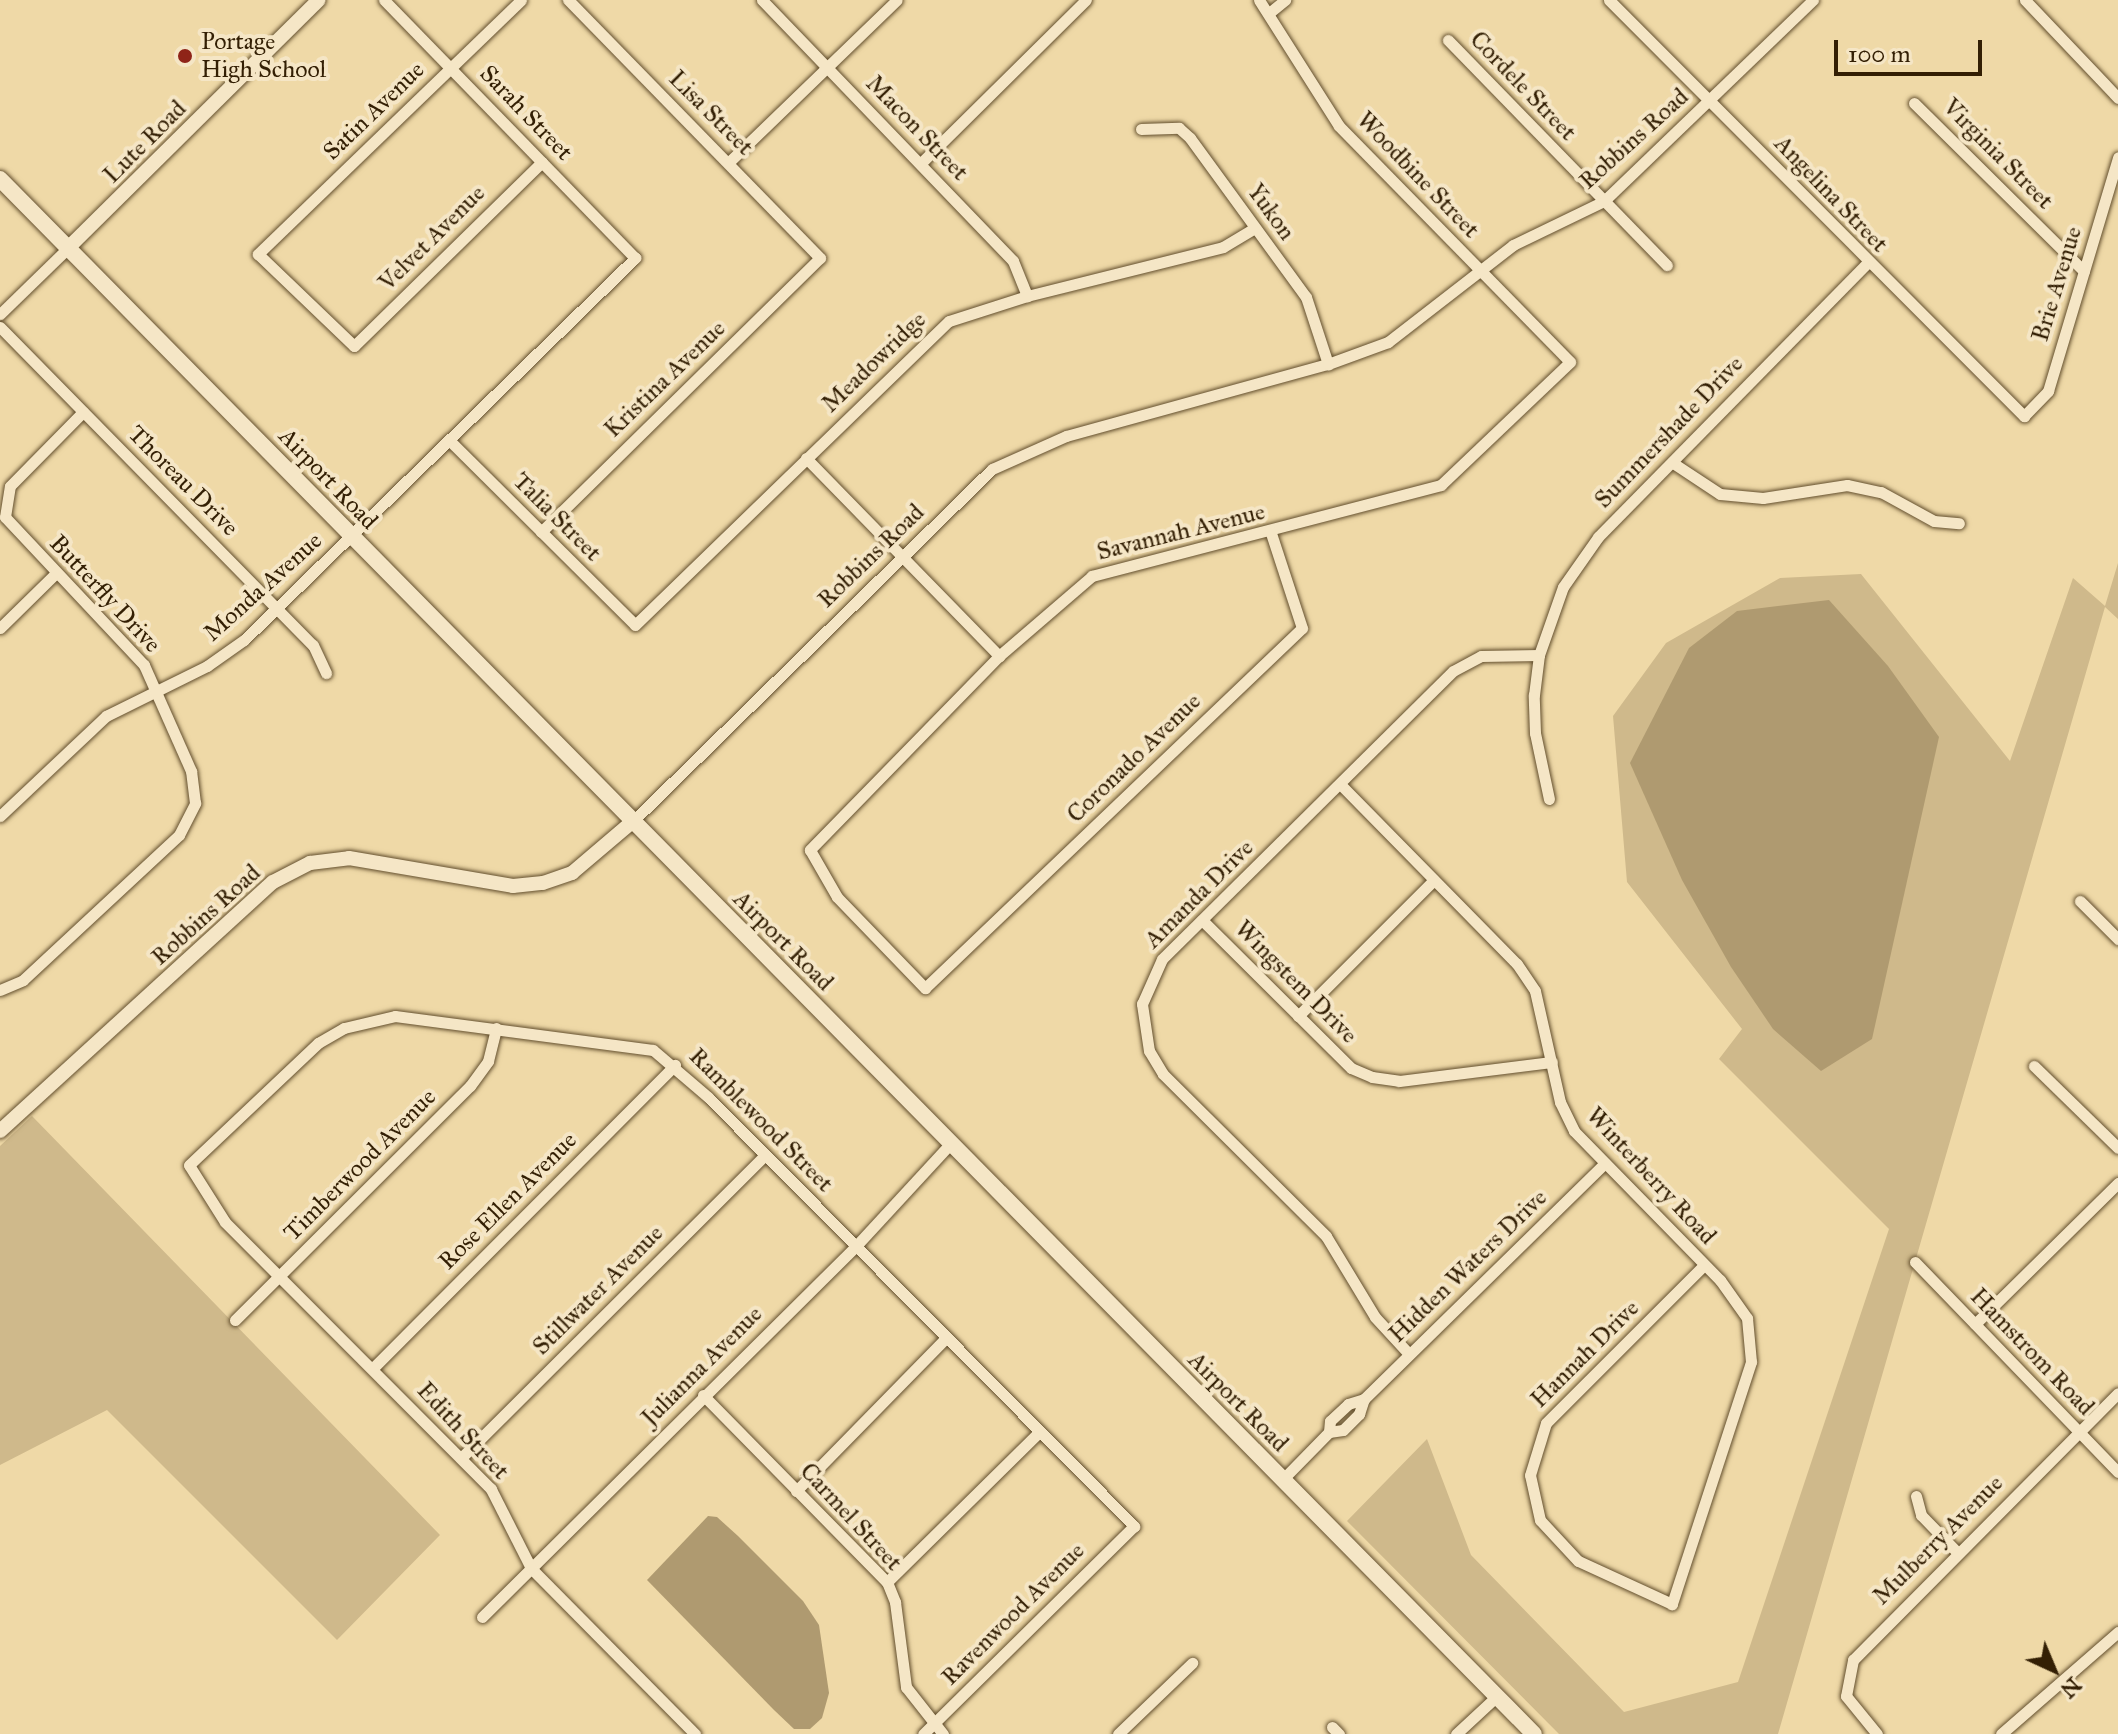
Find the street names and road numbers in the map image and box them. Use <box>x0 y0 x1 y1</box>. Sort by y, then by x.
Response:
street label: Cordele Street <box>1464 25 1582 147</box>
street label: Satin Avenue <box>318 56 430 166</box>
street label: Sarah Street <box>474 59 578 167</box>
street label: Lisa Street <box>663 65 759 161</box>
street label: Macon Street <box>860 69 974 187</box>
street label: Robbins Road <box>1574 83 1694 195</box>
street label: Virginia Street <box>1937 93 2059 215</box>
street label: Lute Road <box>98 95 192 189</box>
street label: Woodbine Street <box>1351 106 1485 244</box>
street label: Angelina Street <box>1768 130 1894 258</box>
street label: Yukon <box>1241 178 1301 246</box>
street label: Velvet Avenue <box>373 179 491 297</box>
street label: Brie Avenue <box>2026 223 2088 345</box>
street label: Meadowridge <box>816 305 932 419</box>
street label: Kristina Avenue <box>599 314 731 444</box>
street label: Summershade Drive <box>1589 350 1749 514</box>
street label: Thoreau Drive <box>122 420 244 542</box>
street label: Airport Road <box>273 422 383 536</box>
street label: Talia Street <box>507 467 607 567</box>
street label: Savannah Avenue <box>1094 497 1268 567</box>
street label: Robbins Road <box>812 498 930 614</box>
street label: Monda Avenue <box>198 526 328 648</box>
street label: Butterfly Drive <box>43 529 167 659</box>
street label: Coronado Avenue <box>1061 687 1207 829</box>
street label: Amanda Drive <box>1139 834 1259 954</box>
street label: Robbins Road <box>146 859 266 971</box>
street label: Airport Road <box>727 885 839 997</box>
street label: Wingstem Drive <box>1229 915 1363 1049</box>
street label: Ramblewood Street <box>683 1042 839 1198</box>
street label: Timberwood Avenue <box>278 1083 442 1247</box>
street label: Winterberry Road <box>1580 1101 1722 1251</box>
street label: Rose Ellen Avenue <box>433 1126 583 1276</box>
street label: Hidden Waters Drive <box>1383 1183 1553 1349</box>
street label: Stillwater Avenue <box>527 1219 669 1361</box>
street label: Hamstrom Road <box>1964 1282 2100 1422</box>
street label: Hannah Drive <box>1525 1294 1645 1414</box>
street label: Julianna Avenue <box>636 1300 768 1432</box>
street label: Airport Road <box>1182 1346 1294 1458</box>
street label: Edith Street <box>411 1376 515 1486</box>
street label: Carmel Street <box>794 1457 908 1577</box>
street label: Mulberry Avenue <box>1867 1469 2009 1611</box>
street label: Ravenwood Avenue <box>936 1537 1090 1691</box>

